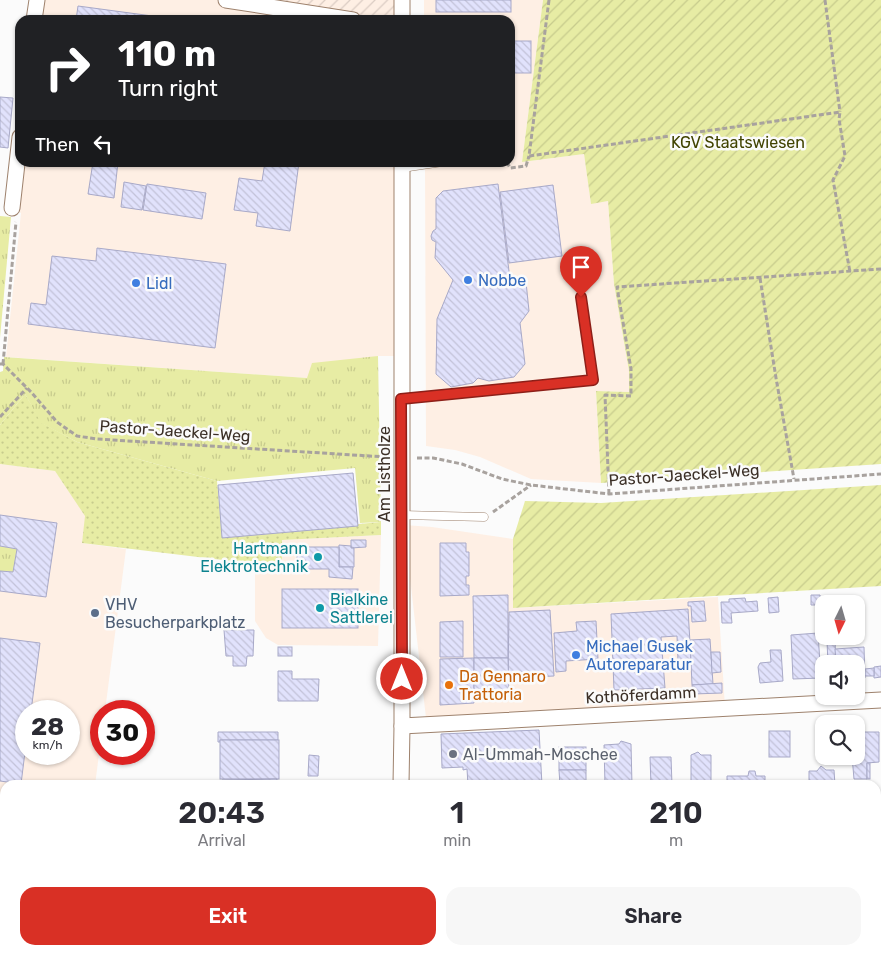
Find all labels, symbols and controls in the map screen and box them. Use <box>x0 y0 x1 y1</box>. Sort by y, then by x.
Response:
text: 110 m <box>118 33 216 75</box>
icon: right <box>35 35 100 100</box>
text: Turn right <box>118 75 218 102</box>
icon: left <box>89 130 117 158</box>
text: Then <box>35 133 79 156</box>
park label: KGV Staatswiesen <box>671 133 805 152</box>
pin <box>560 246 602 297</box>
icon: arrive <box>567 253 595 281</box>
place label: Nobbe <box>478 271 526 290</box>
place label: Lidl <box>146 274 172 293</box>
marker: Nobbe <box>462 274 474 286</box>
marker: Lidl <box>130 277 142 289</box>
street label: Pastor-Jaeckel-Weg <box>99 416 251 446</box>
street label: Am Listholze <box>375 426 394 522</box>
street label: Pastor-Jaeckel-Weg <box>608 460 760 490</box>
place label: Hartmann Elektrotechnik <box>200 539 309 576</box>
marker: Hartmann Elektrotechnik <box>312 551 324 563</box>
place label: Bielkine Sattlerei <box>330 590 393 627</box>
place label: VHV Besucherparkplatz <box>105 595 245 632</box>
north arrow <box>815 595 865 645</box>
map controls <box>815 595 865 765</box>
marker: Bielkine Sattlerei <box>314 602 326 614</box>
marker: VHV Besucherparkplatz <box>89 607 101 619</box>
place label: Michael Gusek Autoreparatur <box>586 637 693 674</box>
marker: Michael Gusek Autoreparatur <box>570 649 582 661</box>
position arrow <box>375 652 427 704</box>
button: sound <box>815 655 865 705</box>
place label: Da Gennaro Trattoria <box>459 667 546 704</box>
marker: Da Gennaro Trattoria <box>443 679 455 691</box>
street label: Kothöferdamm <box>585 683 697 707</box>
speed limit sign: 30 <box>90 700 155 765</box>
text: 28 <box>31 712 64 741</box>
button: search <box>815 715 865 765</box>
text: km/h <box>33 738 62 752</box>
place label: Al-Ummah-Moschee <box>463 745 618 764</box>
marker: Al-Ummah-Moschee <box>447 748 459 760</box>
text: 20:43 <box>178 795 265 831</box>
text: 1 <box>450 795 464 831</box>
text: 210 <box>649 795 703 831</box>
text: Arrival <box>198 831 246 850</box>
text: min <box>443 831 471 850</box>
text: m <box>669 831 683 850</box>
button: Exit <box>20 887 436 945</box>
button: Share <box>446 887 861 945</box>

